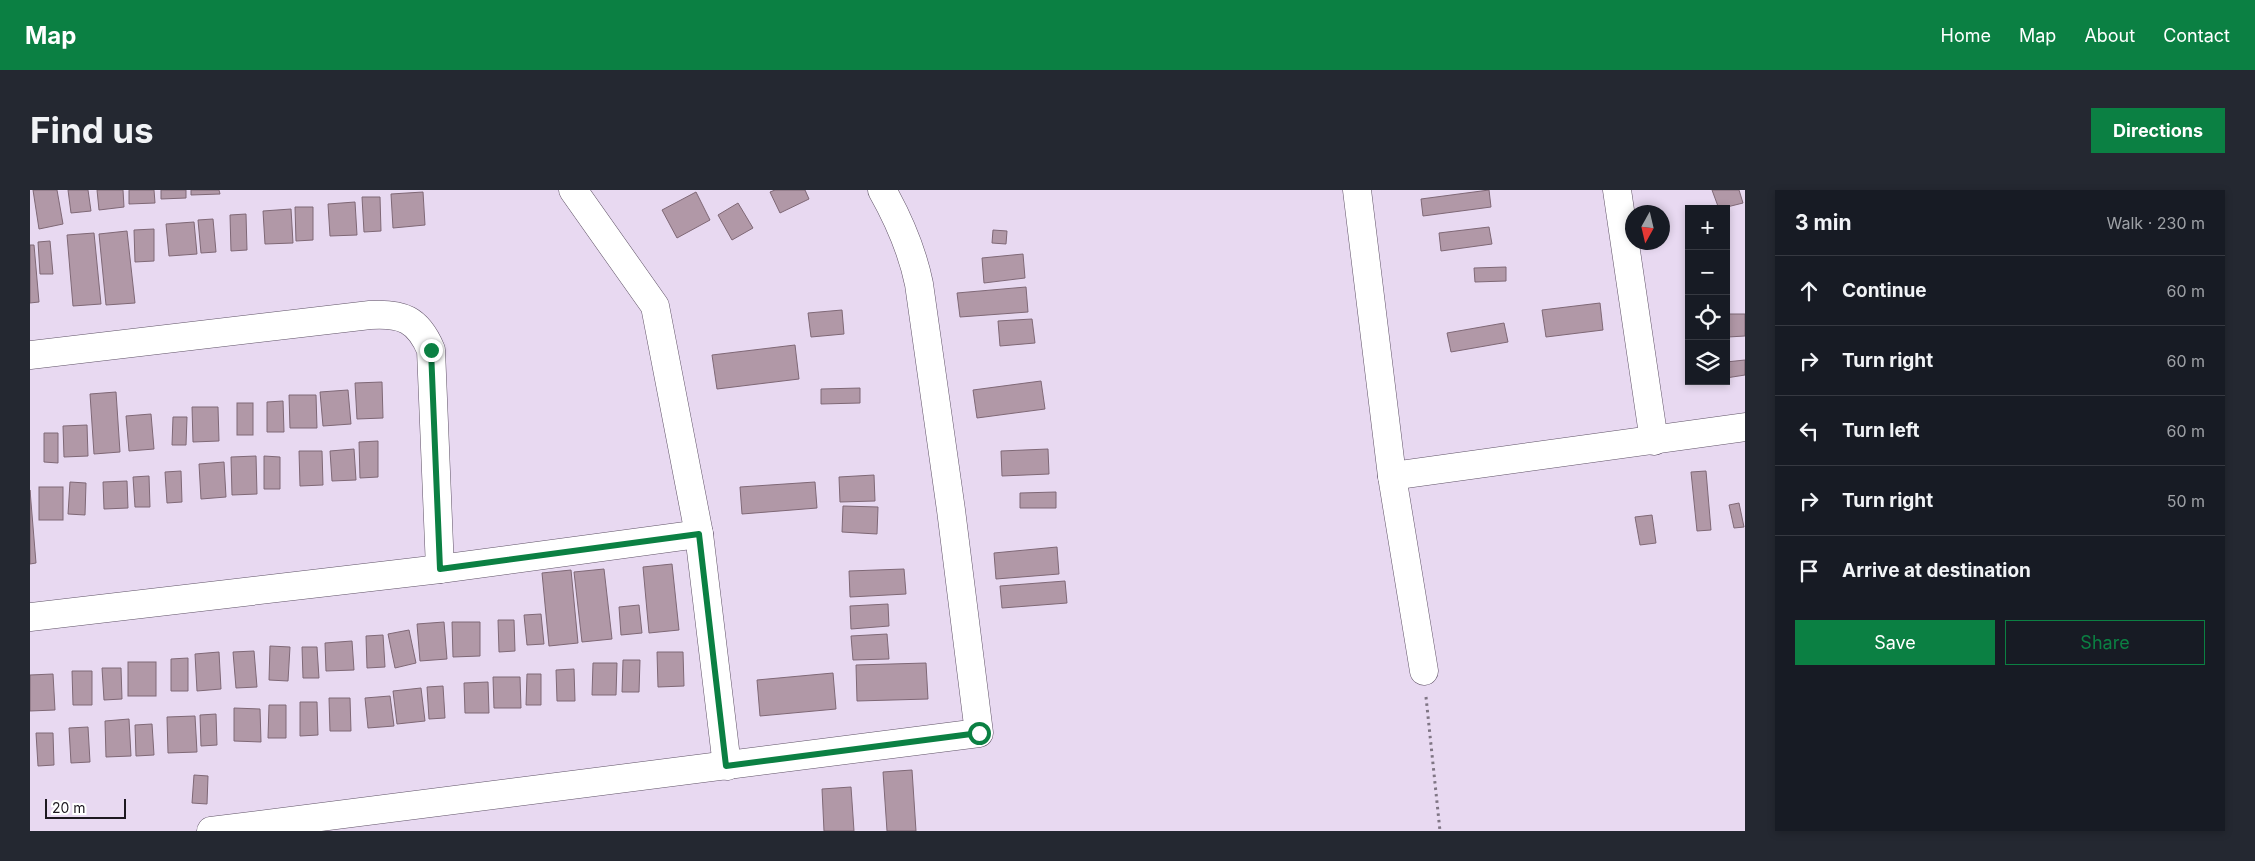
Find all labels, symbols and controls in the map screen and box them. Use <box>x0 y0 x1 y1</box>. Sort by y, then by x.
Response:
text: Map <box>25 21 76 50</box>
text: Home <box>1941 25 1991 46</box>
text: Map <box>2019 25 2056 46</box>
text: About <box>2084 25 2135 46</box>
text: Contact <box>2163 25 2230 46</box>
button: Directions <box>2091 108 2225 153</box>
text: Find us <box>30 109 154 151</box>
north arrow <box>1625 205 1670 250</box>
map controls <box>1685 205 1730 385</box>
button: + <box>1685 205 1730 250</box>
text: 3 min <box>1795 210 1851 235</box>
text: Walk · 230 m <box>2107 213 2205 233</box>
button: − <box>1685 250 1730 295</box>
icon: ahead <box>1795 277 1823 305</box>
text: Continue <box>1842 279 1927 302</box>
text: 60 m <box>2166 281 2205 301</box>
button: locate <box>1685 295 1730 340</box>
route end <box>420 339 443 362</box>
button: layers <box>1685 340 1730 385</box>
icon: right <box>1795 347 1823 375</box>
text: Turn right <box>1842 349 1933 372</box>
text: 60 m <box>2166 351 2205 371</box>
icon: left <box>1795 417 1823 445</box>
text: Turn left <box>1842 419 1920 442</box>
text: 60 m <box>2166 421 2205 441</box>
icon: right <box>1795 487 1823 515</box>
text: Turn right <box>1842 489 1933 512</box>
text: 50 m <box>2167 491 2205 511</box>
icon: arrive <box>1795 557 1823 585</box>
text: Arrive at destination <box>1842 559 2031 582</box>
button: Save <box>1795 620 1995 665</box>
button: Share <box>2005 620 2205 665</box>
route start <box>968 722 991 745</box>
scale bar <box>45 796 126 819</box>
text: 20 m <box>52 799 86 816</box>

